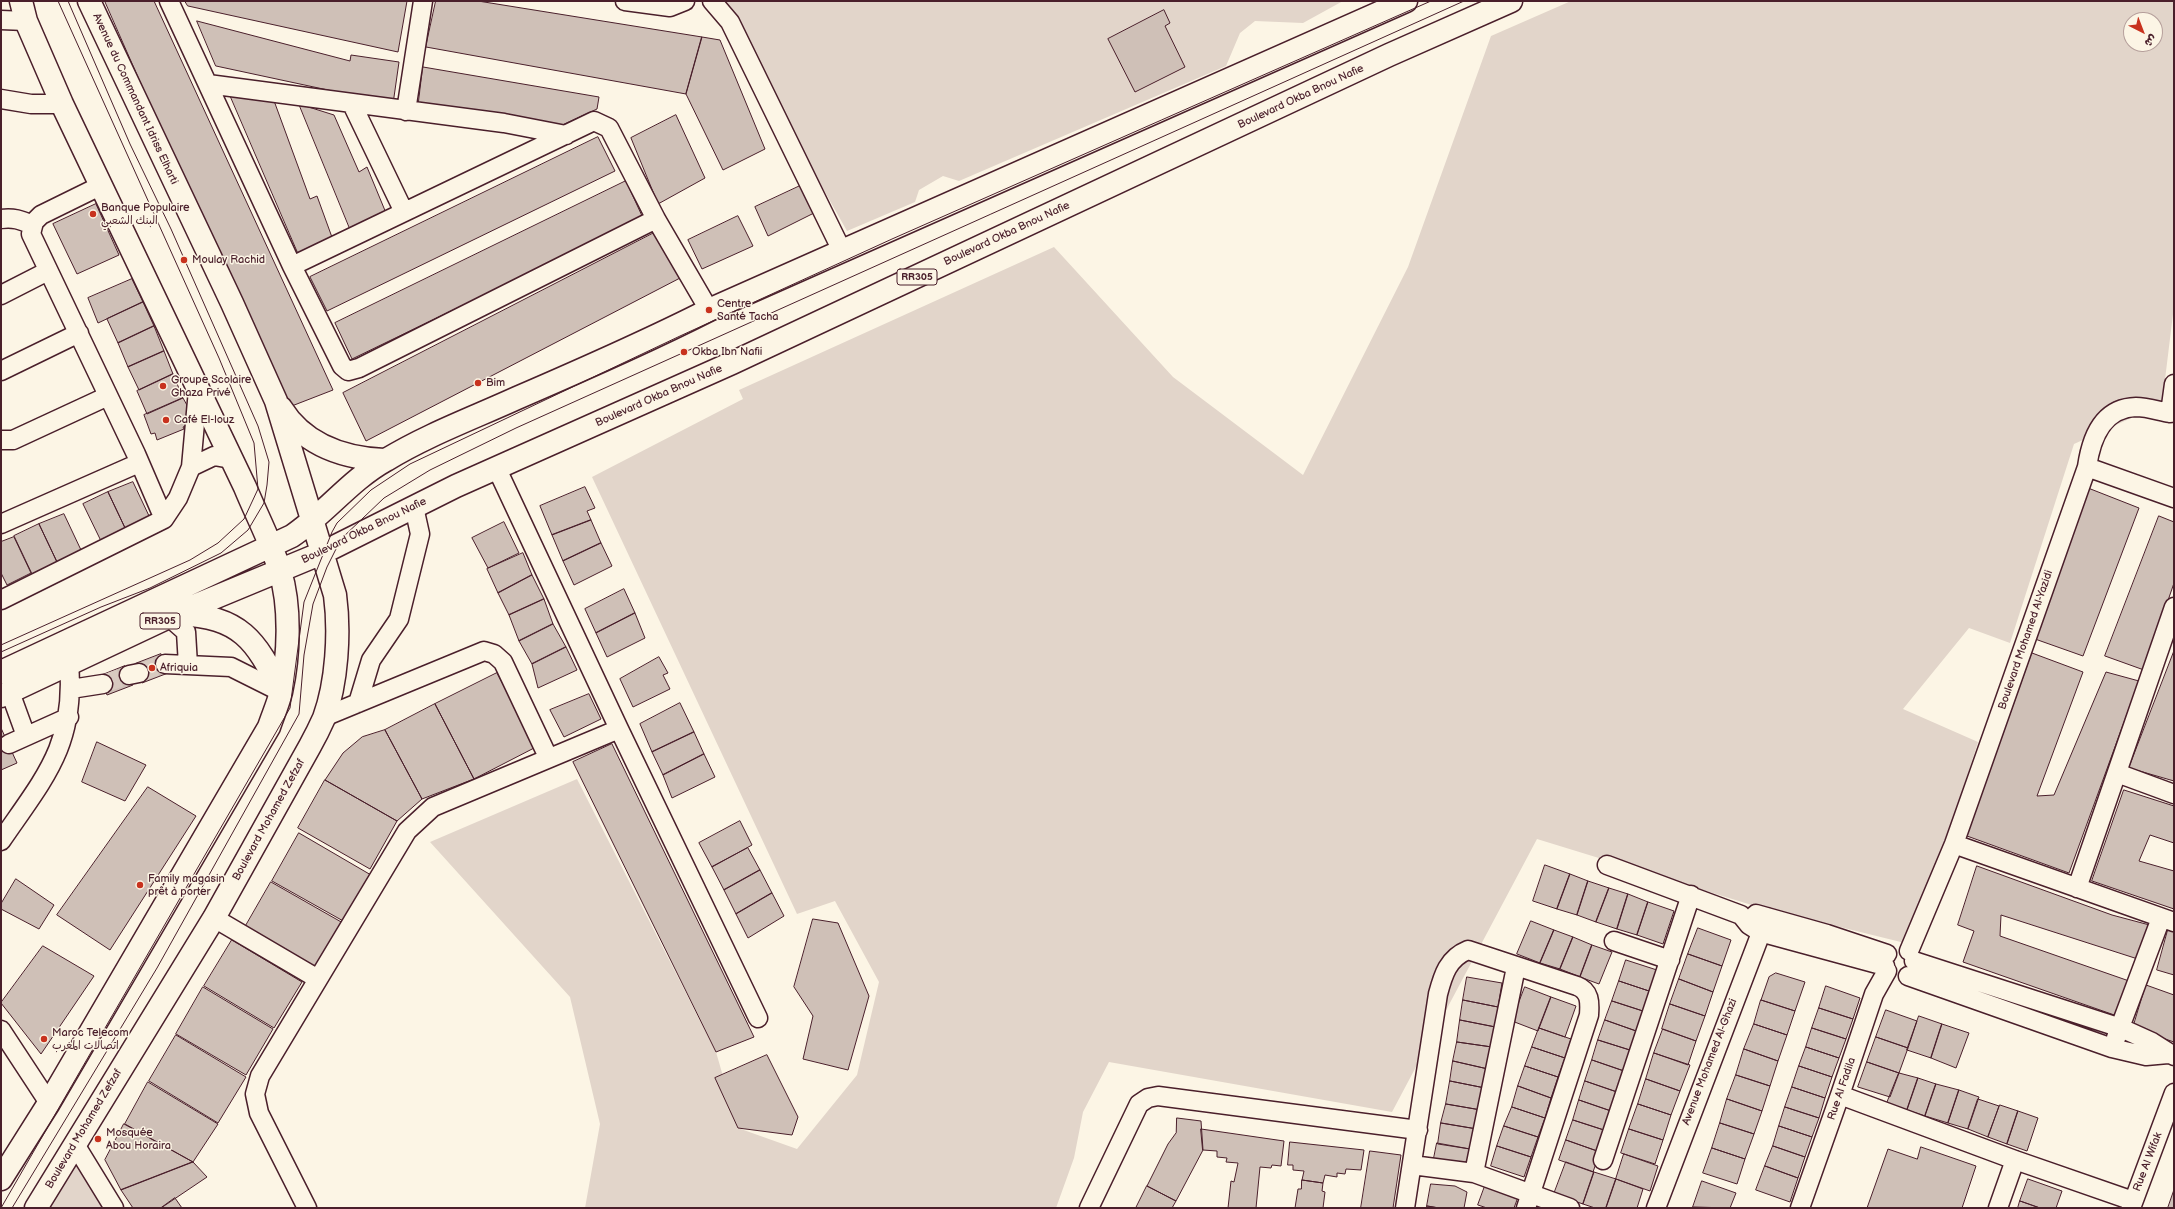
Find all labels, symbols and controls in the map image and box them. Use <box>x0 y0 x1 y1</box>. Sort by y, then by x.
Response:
street label: Avenue du Commandant Idriss Elharti <box>89 11 181 187</box>
north arrow <box>2123 12 2163 52</box>
text: ش <box>2142 32 2160 49</box>
street label: Boulevard Okba Bnou Nafie <box>1236 62 1366 132</box>
street label: Boulevard Okba Bnou Nafie <box>942 199 1072 269</box>
place label: Banque Populaire البنك الشعبي <box>101 201 190 227</box>
marker: Banque Populaire البنك الشعبي <box>88 209 98 219</box>
place label: Moulay Rachid <box>192 253 265 267</box>
marker: Moulay Rachid <box>179 255 189 265</box>
road number: RR305 <box>897 269 937 285</box>
place label: Centre Santé Tacha <box>717 297 779 323</box>
marker: Centre Santé Tacha <box>704 305 714 315</box>
place label: Okba Ibn Nafii <box>692 345 762 359</box>
marker: Okba Ibn Nafii <box>679 347 689 357</box>
street label: Boulevard Okba Bnou Nafie <box>593 362 725 430</box>
place label: Groupe Scolaire Ghaza Privé <box>171 373 251 399</box>
place label: Bim <box>486 376 505 390</box>
marker: Bim <box>473 378 483 388</box>
marker: Groupe Scolaire Ghaza Privé <box>158 381 168 391</box>
place label: Café El-louz <box>174 413 234 427</box>
marker: Café El-louz <box>161 415 171 425</box>
street label: Boulevard Okba Bnou Nafie <box>299 495 429 567</box>
street label: Boulevard Mohamed Al-Yazidi <box>1996 569 2056 711</box>
road number: RR305 <box>140 613 180 629</box>
place label: Afriquia <box>160 661 198 675</box>
marker: Afriquia <box>147 663 157 673</box>
street label: Boulevard Mohamed Zefzaf <box>230 757 308 883</box>
place label: Family magasin prêt à porter <box>148 872 225 898</box>
marker: Family magasin prêt à porter <box>135 880 145 890</box>
street label: Avenue Mohamed Al-Ghazi <box>1680 997 1740 1127</box>
place label: Maroc Telecom اتصالات المغرب <box>52 1026 129 1052</box>
marker: Maroc Telecom اتصالات المغرب <box>39 1034 49 1044</box>
street label: Rue Al Fadila <box>1825 1056 1859 1122</box>
street label: Boulevard Mohamed Zefzaf <box>43 1067 125 1191</box>
place label: Mosquée Abou Horaira <box>106 1126 171 1152</box>
street label: Rue Al Wifak <box>2131 1131 2165 1193</box>
marker: Mosquée Abou Horaira <box>93 1134 103 1144</box>

